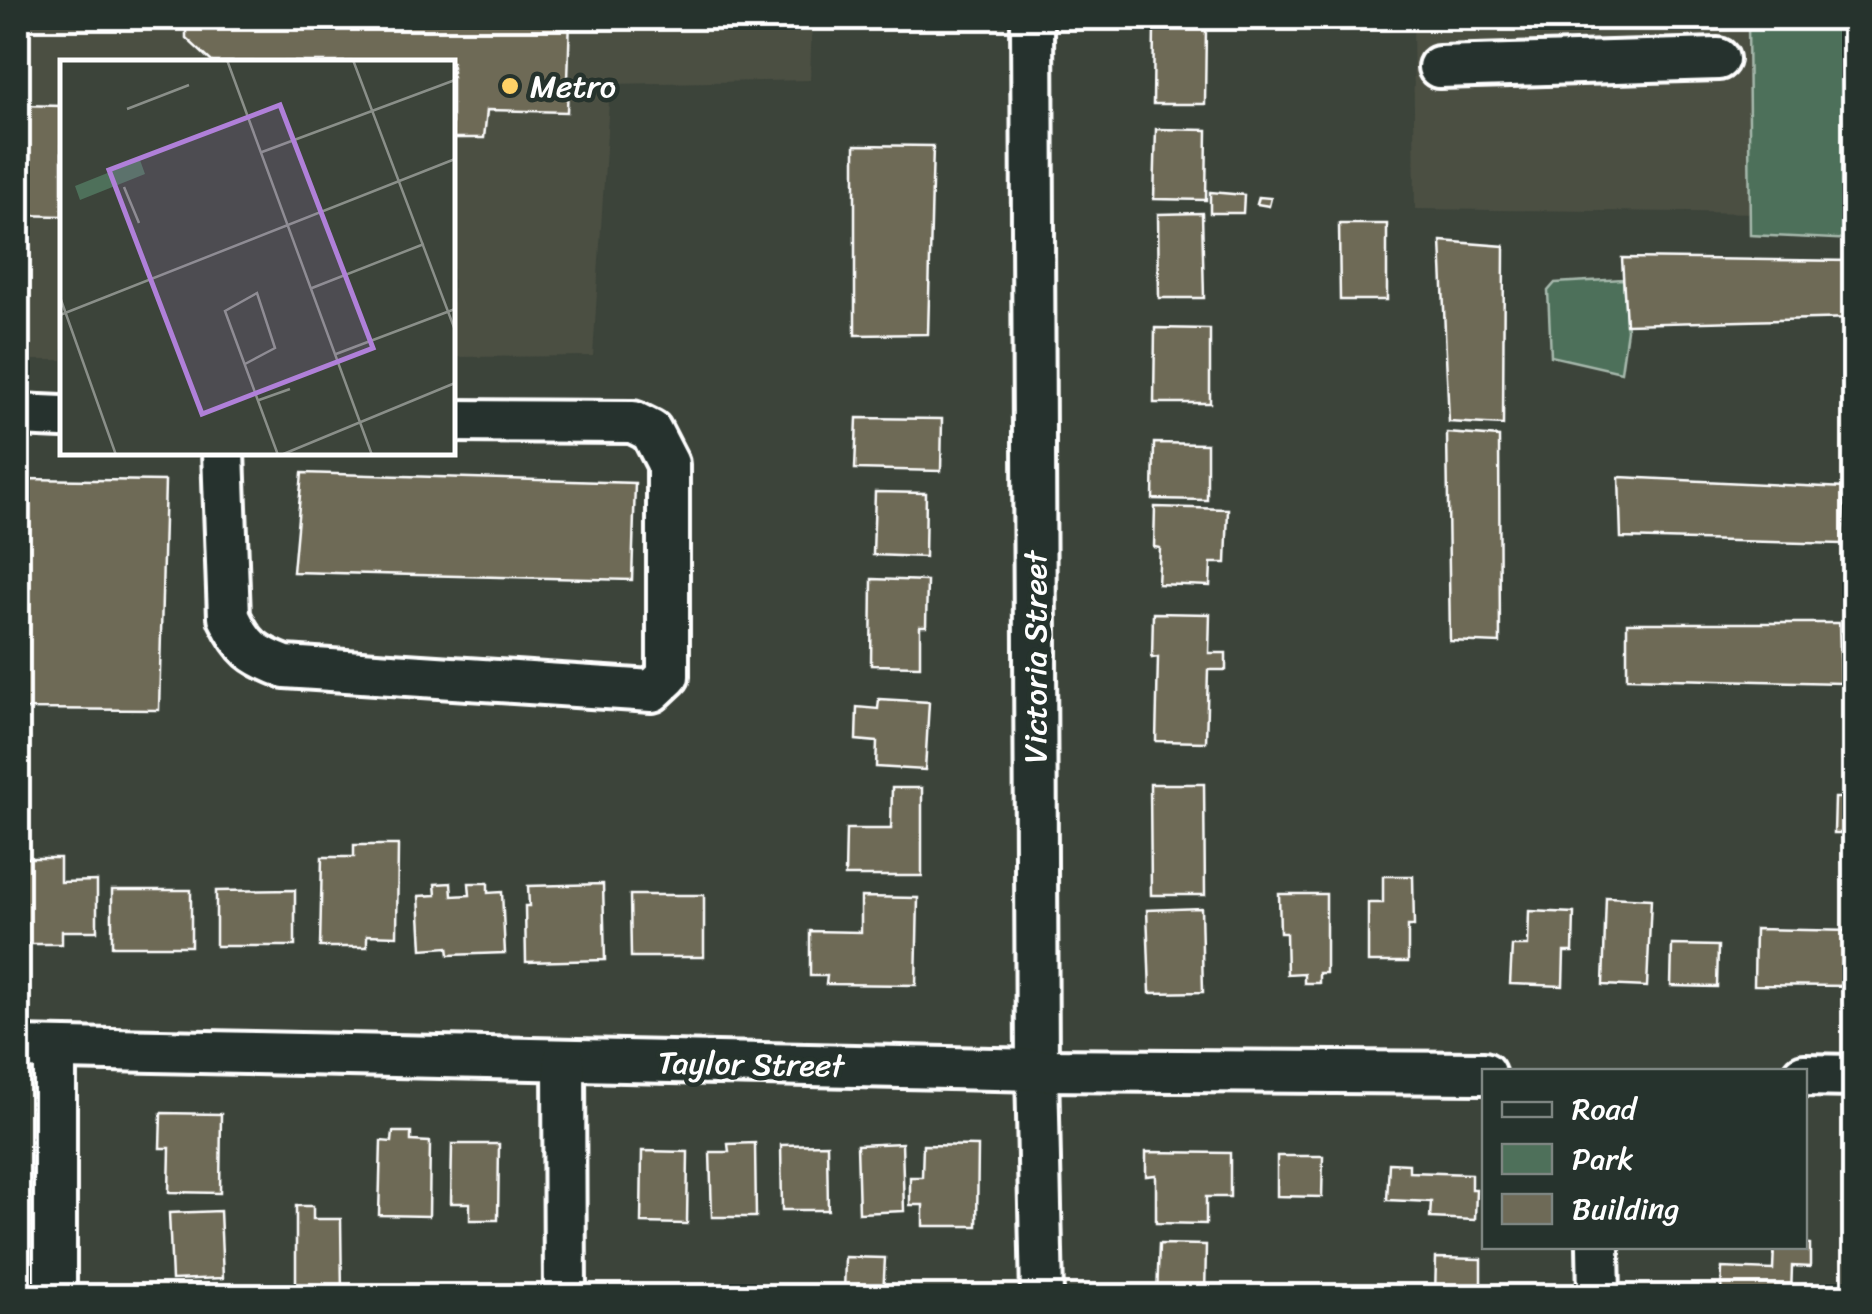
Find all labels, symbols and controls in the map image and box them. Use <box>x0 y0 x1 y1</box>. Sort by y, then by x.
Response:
place label: Metro <box>530 58 616 115</box>
inset map <box>60 60 455 455</box>
marker: Metro <box>499 75 521 97</box>
street label: Victoria Street <box>1007 550 1064 763</box>
street label: Taylor Street <box>657 1034 846 1095</box>
legend <box>1482 1069 1807 1249</box>
text: Road <box>1572 1082 1639 1136</box>
text: Park <box>1572 1132 1634 1186</box>
text: Building <box>1572 1182 1679 1236</box>

